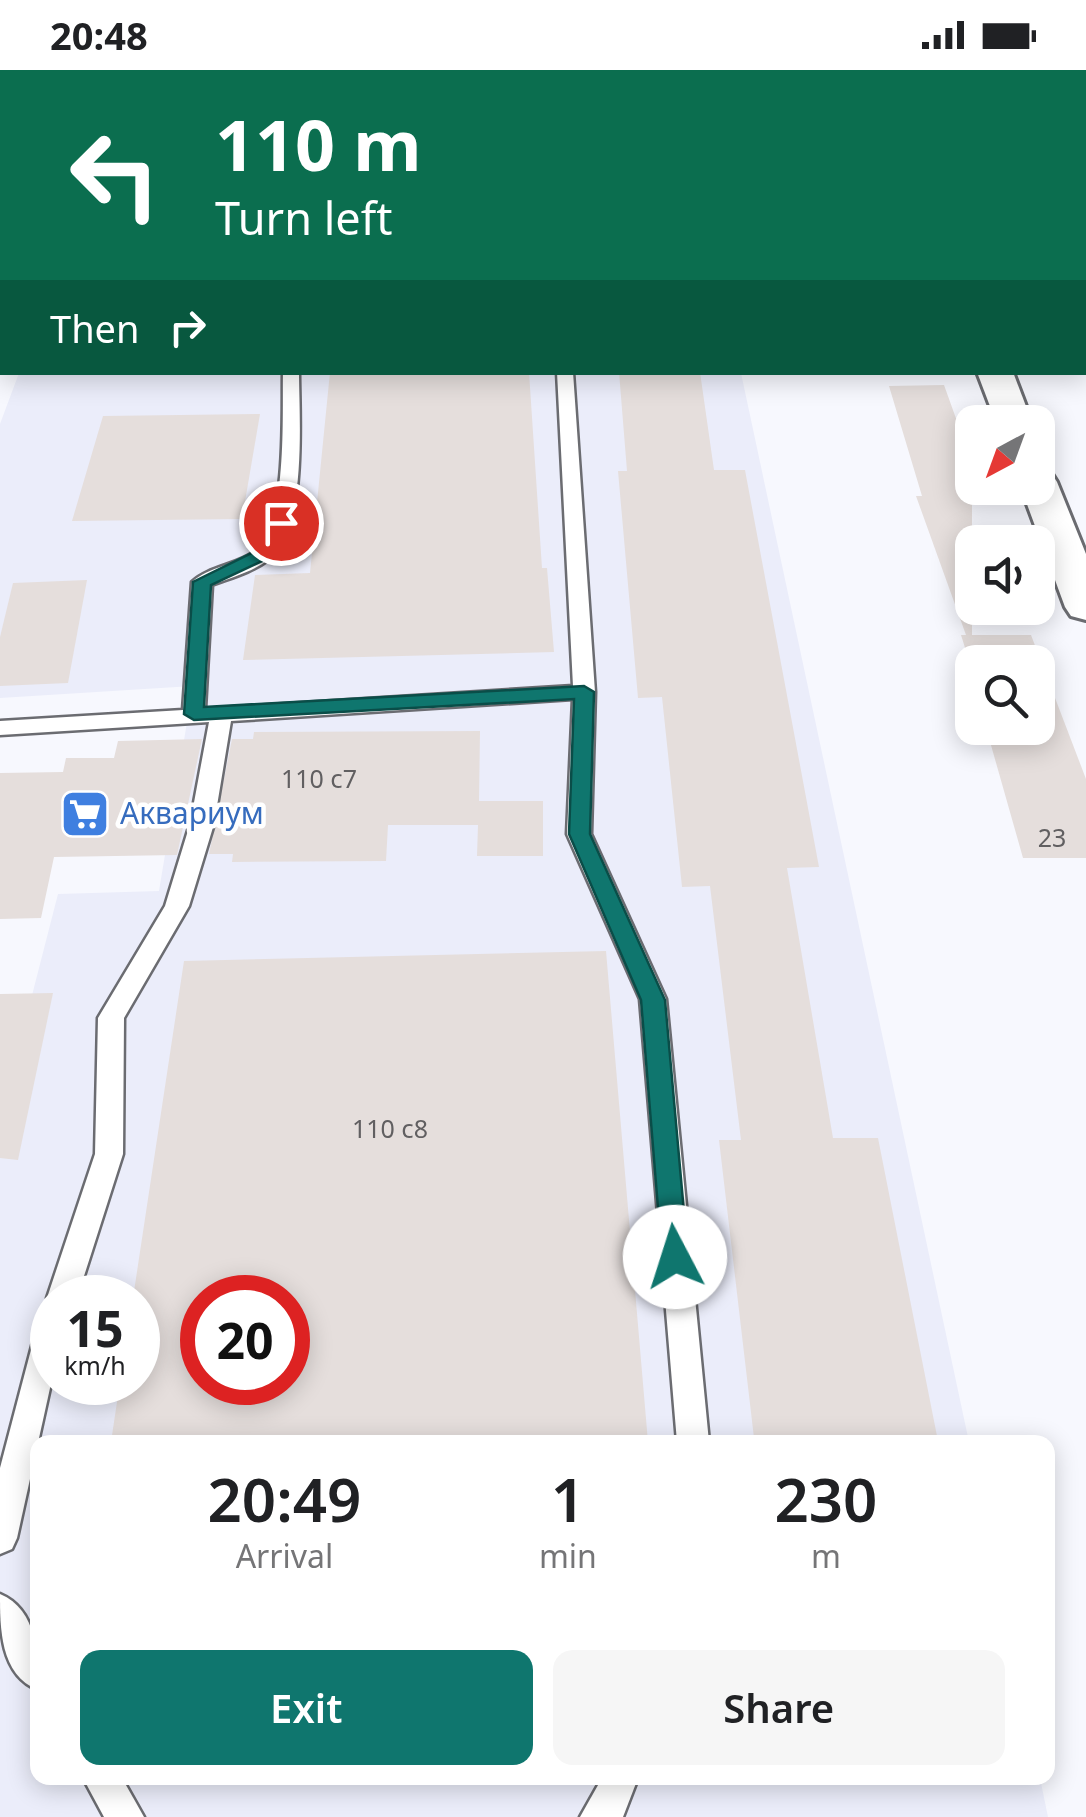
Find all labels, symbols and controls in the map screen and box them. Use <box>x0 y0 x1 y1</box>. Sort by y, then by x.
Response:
text: 20:48 <box>50 9 148 61</box>
text: 110 m <box>215 96 422 192</box>
icon: left <box>50 110 180 240</box>
text: Turn left <box>215 187 392 248</box>
icon: right <box>160 300 215 355</box>
text: Then <box>50 302 140 354</box>
north arrow <box>955 405 1055 505</box>
map controls <box>955 405 1055 745</box>
pin <box>239 481 324 566</box>
icon: arrive <box>254 496 309 551</box>
button: sound <box>955 525 1055 625</box>
button: search <box>955 645 1055 745</box>
house number: 110 с7 <box>281 761 357 795</box>
supermarket icon: Аквариум <box>59 788 111 840</box>
place label: Аквариум <box>120 792 264 833</box>
house number: 23 <box>1038 820 1066 854</box>
house number: 110 с8 <box>352 1111 428 1145</box>
position arrow <box>623 1205 727 1309</box>
speed limit sign: 20 <box>180 1275 310 1405</box>
text: 15 <box>66 1294 124 1362</box>
text: km/h <box>64 1348 126 1382</box>
text: 20:49 <box>208 1458 361 1540</box>
text: 1 <box>551 1458 585 1540</box>
text: 230 <box>774 1458 877 1540</box>
text: Arrival <box>236 1534 333 1577</box>
text: min <box>539 1534 597 1577</box>
text: m <box>811 1534 841 1577</box>
button: Exit <box>80 1650 533 1765</box>
button: Share <box>553 1650 1005 1765</box>

